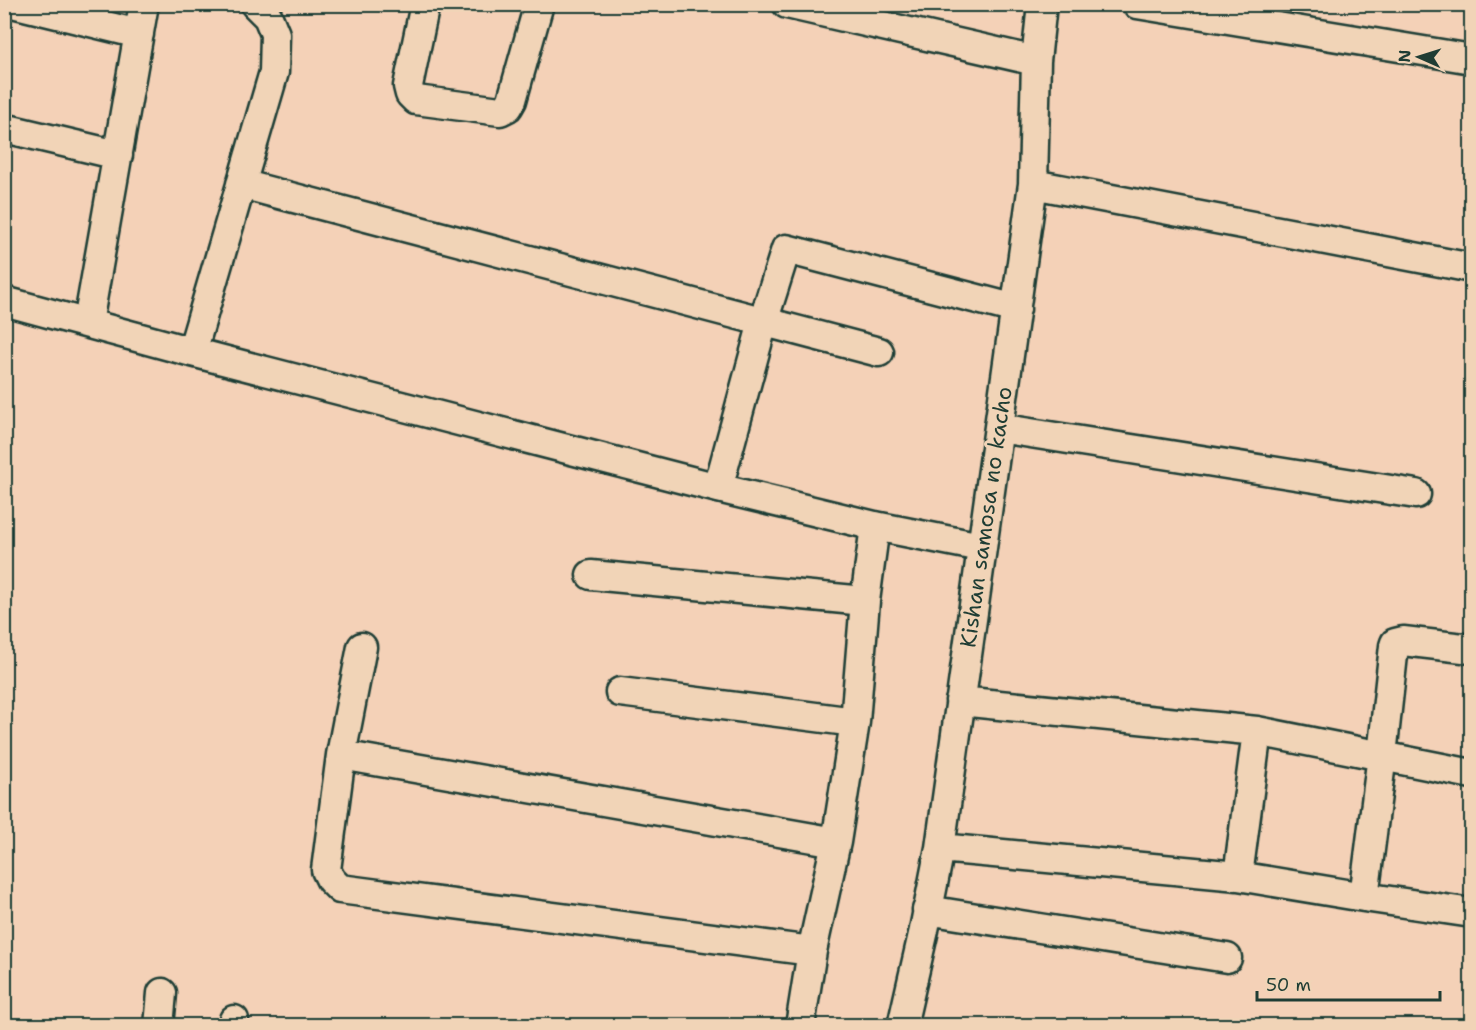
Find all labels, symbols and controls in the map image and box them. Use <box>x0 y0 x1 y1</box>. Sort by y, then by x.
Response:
north arrow <box>1389 27 1449 87</box>
text: N <box>1394 49 1415 63</box>
street label: Kishan samosa no kacho <box>953 385 1019 649</box>
scale bar <box>1257 964 1440 1002</box>
text: 50 m <box>1266 973 1311 997</box>

